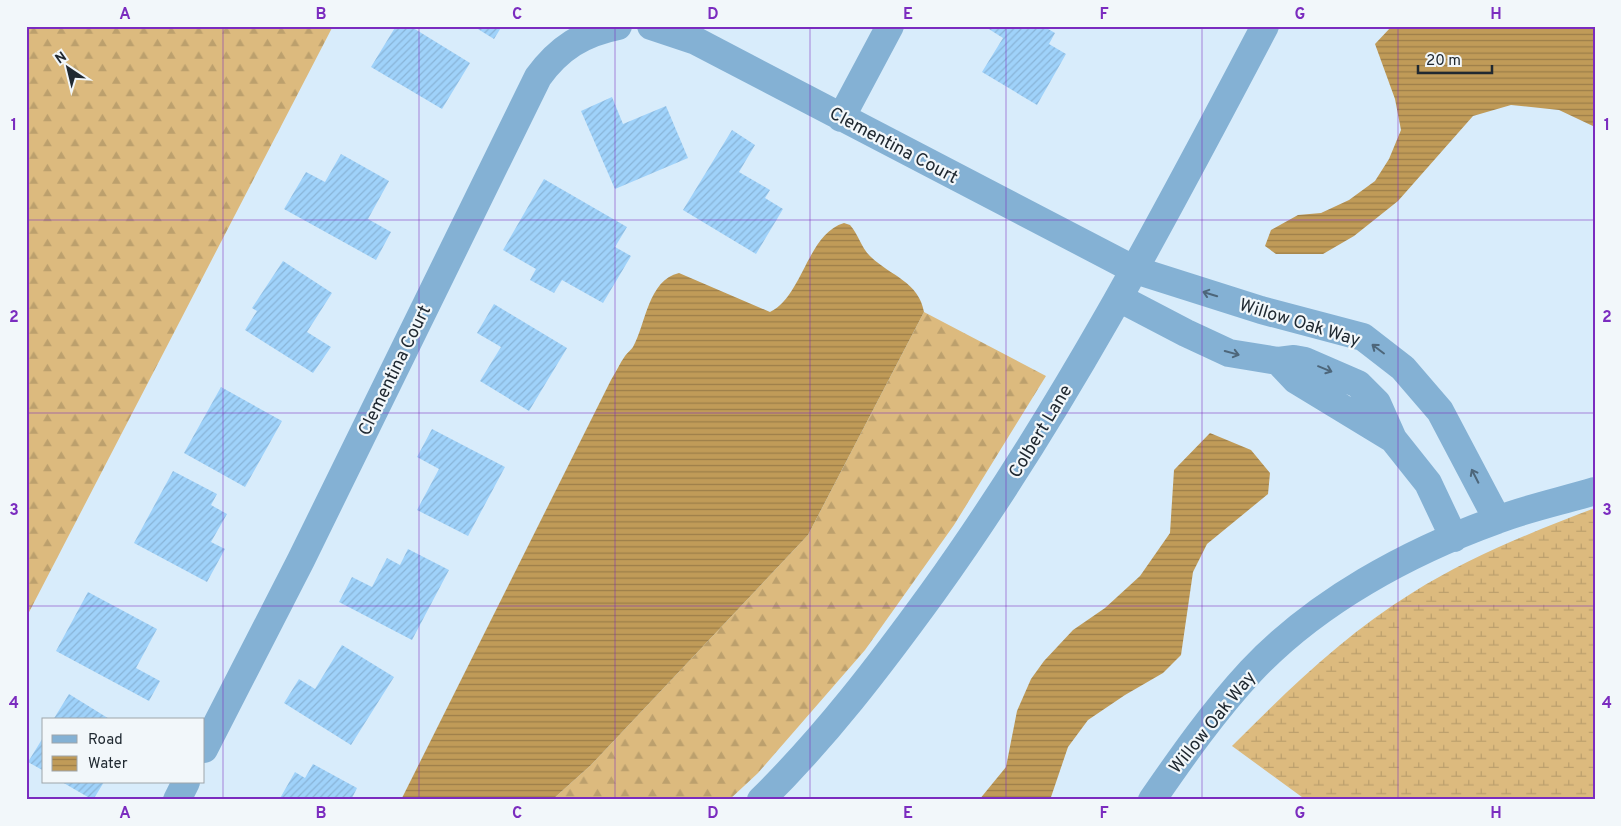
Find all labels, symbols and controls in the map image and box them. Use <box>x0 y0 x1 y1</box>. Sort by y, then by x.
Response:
text: A <box>119 5 131 25</box>
text: B <box>315 5 327 25</box>
text: C <box>512 5 522 25</box>
text: D <box>707 5 719 25</box>
text: E <box>903 5 913 25</box>
text: F <box>1099 5 1109 25</box>
text: G <box>1295 5 1305 25</box>
text: H <box>1490 5 1502 25</box>
north arrow <box>42 42 92 92</box>
scale bar <box>1418 42 1492 74</box>
text: N <box>52 49 70 68</box>
text: 20 m <box>1426 52 1461 71</box>
street label: Clementina Court <box>825 103 962 190</box>
text: 1 <box>11 116 17 136</box>
text: 1 <box>1604 116 1610 136</box>
one-way arrow <box>1202 289 1218 299</box>
street label: Willow Oak Way <box>1236 294 1363 353</box>
street label: Clementina Court <box>354 302 437 440</box>
text: 2 <box>9 308 19 328</box>
text: 2 <box>1602 308 1612 328</box>
one-way arrow <box>1371 343 1384 354</box>
one-way arrow <box>1224 348 1240 358</box>
one-way arrow <box>1317 364 1332 374</box>
street label: Colbert Lane <box>1004 381 1078 483</box>
one-way arrow <box>1470 469 1479 484</box>
text: 3 <box>9 501 19 521</box>
text: 3 <box>1602 501 1612 521</box>
street label: Willow Oak Way <box>1165 667 1262 779</box>
text: 4 <box>9 694 19 714</box>
text: 4 <box>1602 694 1612 714</box>
legend <box>42 718 205 784</box>
text: Road <box>88 731 123 750</box>
text: Water <box>88 755 128 774</box>
text: A <box>119 804 131 824</box>
text: B <box>315 804 327 824</box>
text: C <box>512 804 522 824</box>
text: D <box>707 804 719 824</box>
text: E <box>903 804 913 824</box>
text: F <box>1099 804 1109 824</box>
text: G <box>1295 804 1305 824</box>
text: H <box>1490 804 1502 824</box>

